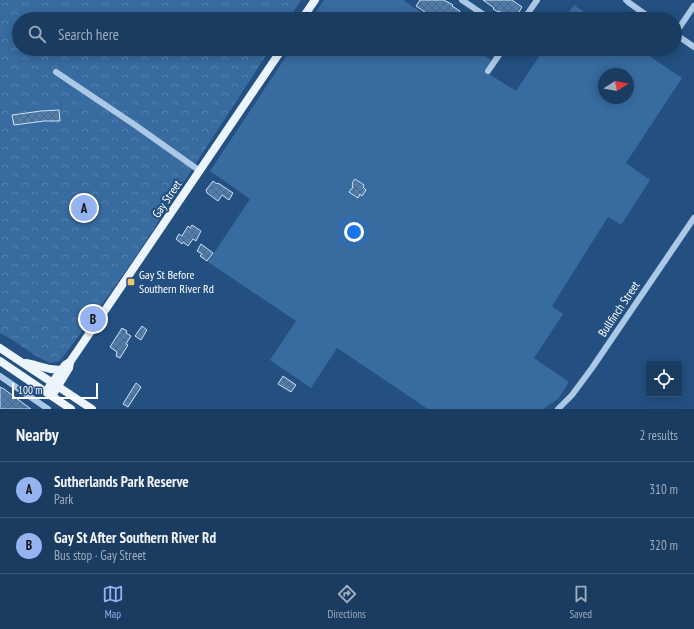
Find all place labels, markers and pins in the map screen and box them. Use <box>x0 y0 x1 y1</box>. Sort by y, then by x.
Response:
pin: A <box>71 193 97 223</box>
place label: Gay St Before Southern River Rd <box>139 267 214 296</box>
marker: Gay St Before Southern River Rd <box>126 277 136 287</box>
pin: B <box>80 304 106 334</box>

